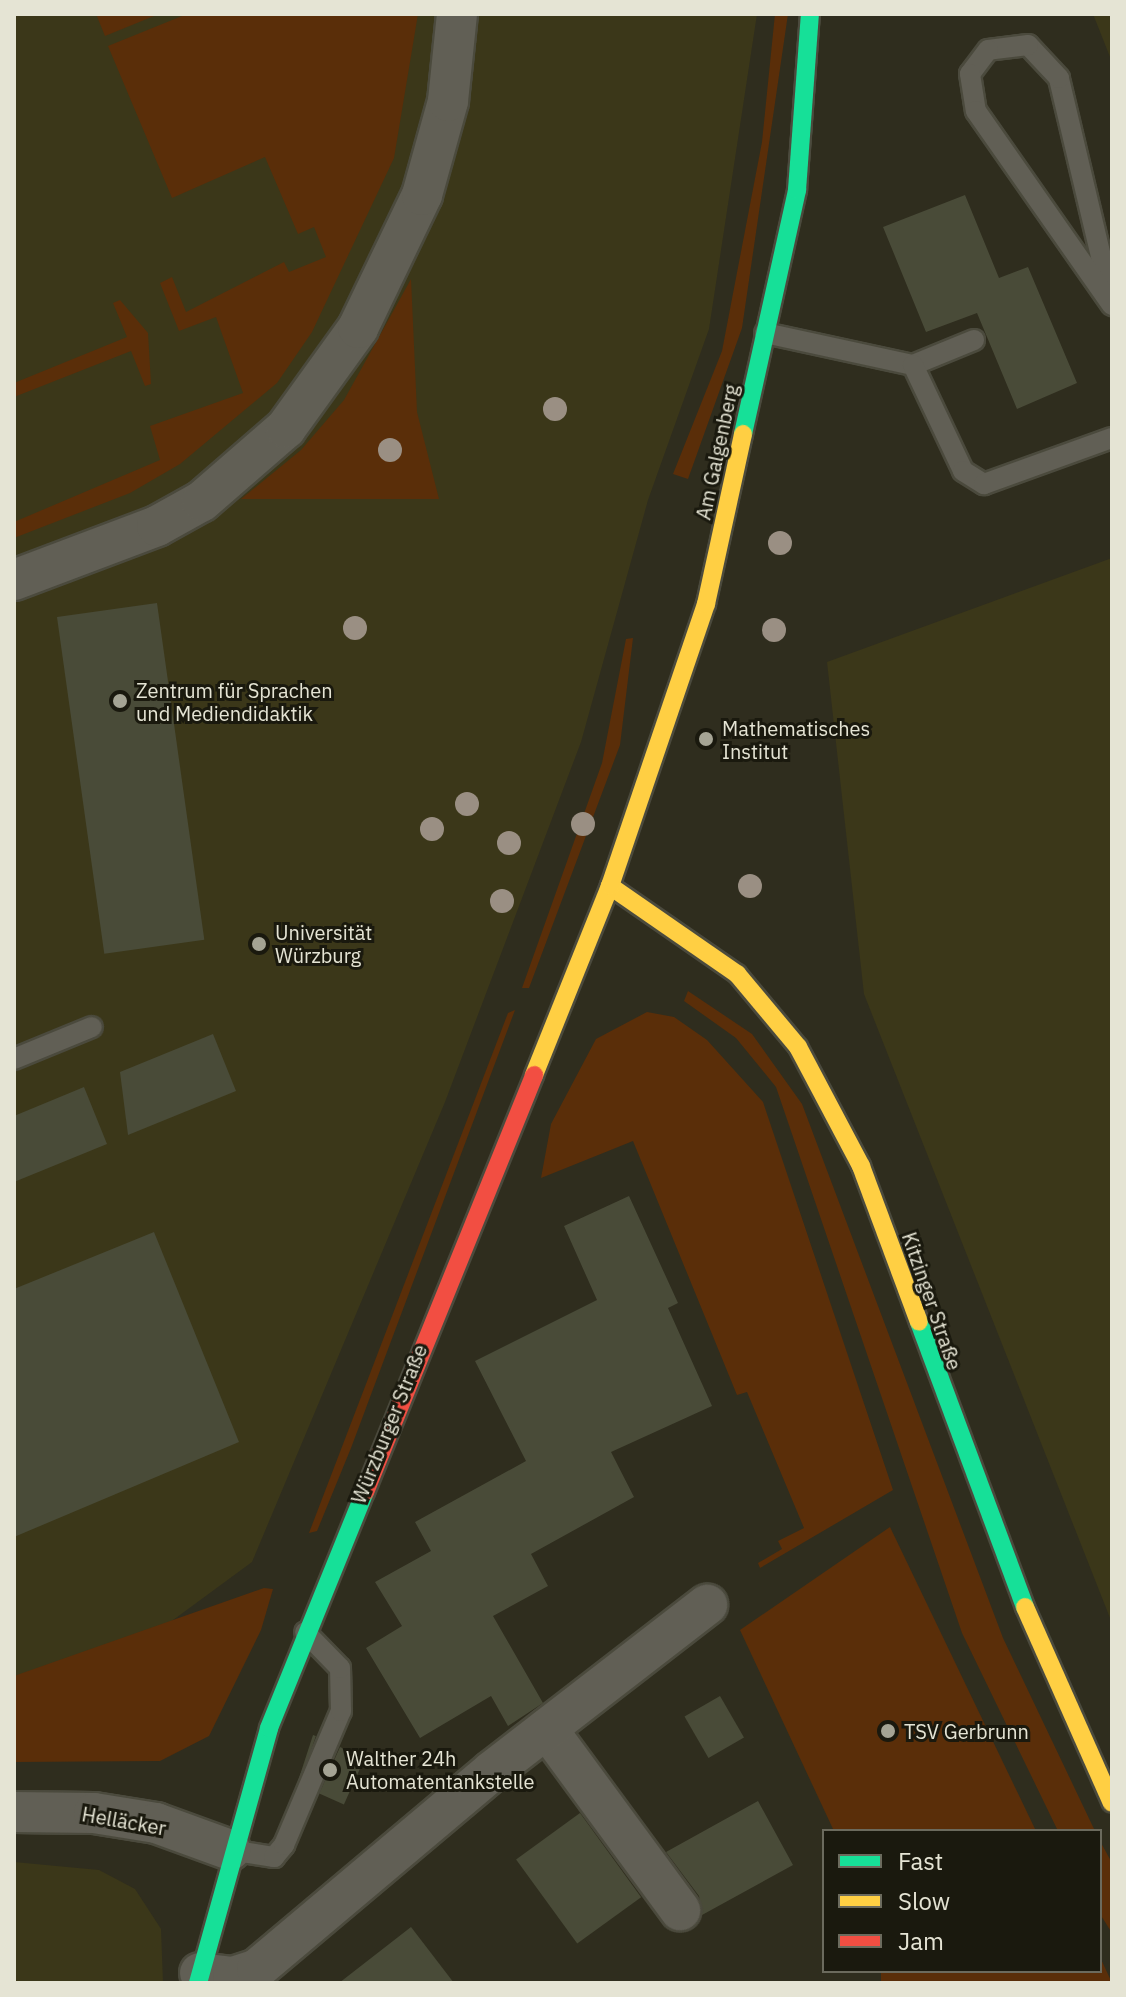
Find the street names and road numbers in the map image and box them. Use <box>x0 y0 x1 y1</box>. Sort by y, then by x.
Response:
street label: Am Galgenberg <box>691 382 743 522</box>
street label: Kitzinger Straße <box>897 1229 967 1373</box>
street label: Würzburger Straße <box>346 1341 432 1507</box>
street label: Helläcker <box>80 1802 168 1840</box>

